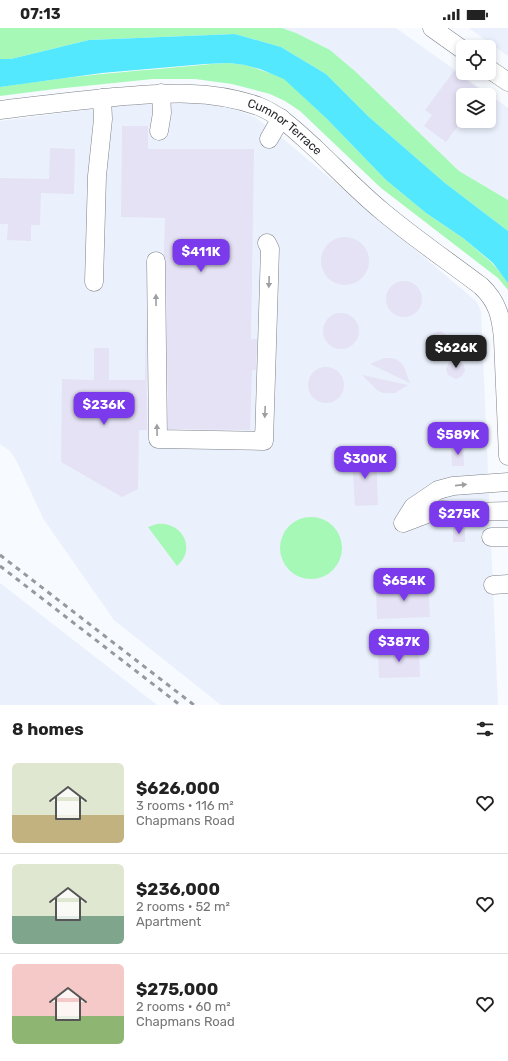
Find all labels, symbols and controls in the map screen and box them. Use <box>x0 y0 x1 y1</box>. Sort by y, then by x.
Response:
text: 07:13 <box>20 5 61 23</box>
map controls <box>456 40 496 128</box>
button: locate <box>456 40 496 80</box>
button: layers <box>456 88 496 128</box>
street label: Cumnor Terrace <box>246 96 325 158</box>
pin: $411K <box>173 239 229 273</box>
text: $411K <box>182 244 220 259</box>
one-way arrow <box>265 276 272 288</box>
one-way arrow <box>153 293 159 306</box>
pin: $626K <box>428 335 484 369</box>
text: $626K <box>435 340 477 355</box>
pin: $236K <box>76 392 132 426</box>
text: $236K <box>83 397 125 412</box>
one-way arrow <box>261 406 268 418</box>
pin: $589K <box>430 422 486 456</box>
one-way arrow <box>154 424 161 436</box>
text: $589K <box>437 427 479 442</box>
pin: $300K <box>337 446 393 480</box>
text: $300K <box>343 451 387 466</box>
one-way arrow <box>455 482 467 488</box>
pin: $275K <box>431 501 487 535</box>
text: $275K <box>438 506 480 521</box>
pin: $654K <box>376 568 432 602</box>
text: $654K <box>382 573 426 588</box>
pin: $387K <box>371 629 427 663</box>
text: $387K <box>378 634 420 649</box>
icon: filters <box>474 718 496 740</box>
text: 8 homes <box>12 719 84 739</box>
text: $626,000 <box>136 778 220 798</box>
icon: home <box>44 779 92 827</box>
icon: heart <box>474 792 496 814</box>
text: 3 rooms · 116 m² <box>136 798 234 813</box>
text: Chapmans Road <box>136 813 235 828</box>
text: $236,000 <box>136 879 220 899</box>
icon: home <box>44 880 92 928</box>
icon: heart <box>474 893 496 915</box>
text: 2 rooms · 52 m² <box>136 899 230 914</box>
text: Apartment <box>136 914 201 929</box>
text: $275,000 <box>136 979 218 999</box>
icon: home <box>44 980 92 1028</box>
icon: heart <box>474 993 496 1015</box>
text: 2 rooms · 60 m² <box>136 999 231 1014</box>
text: Chapmans Road <box>136 1014 235 1029</box>

